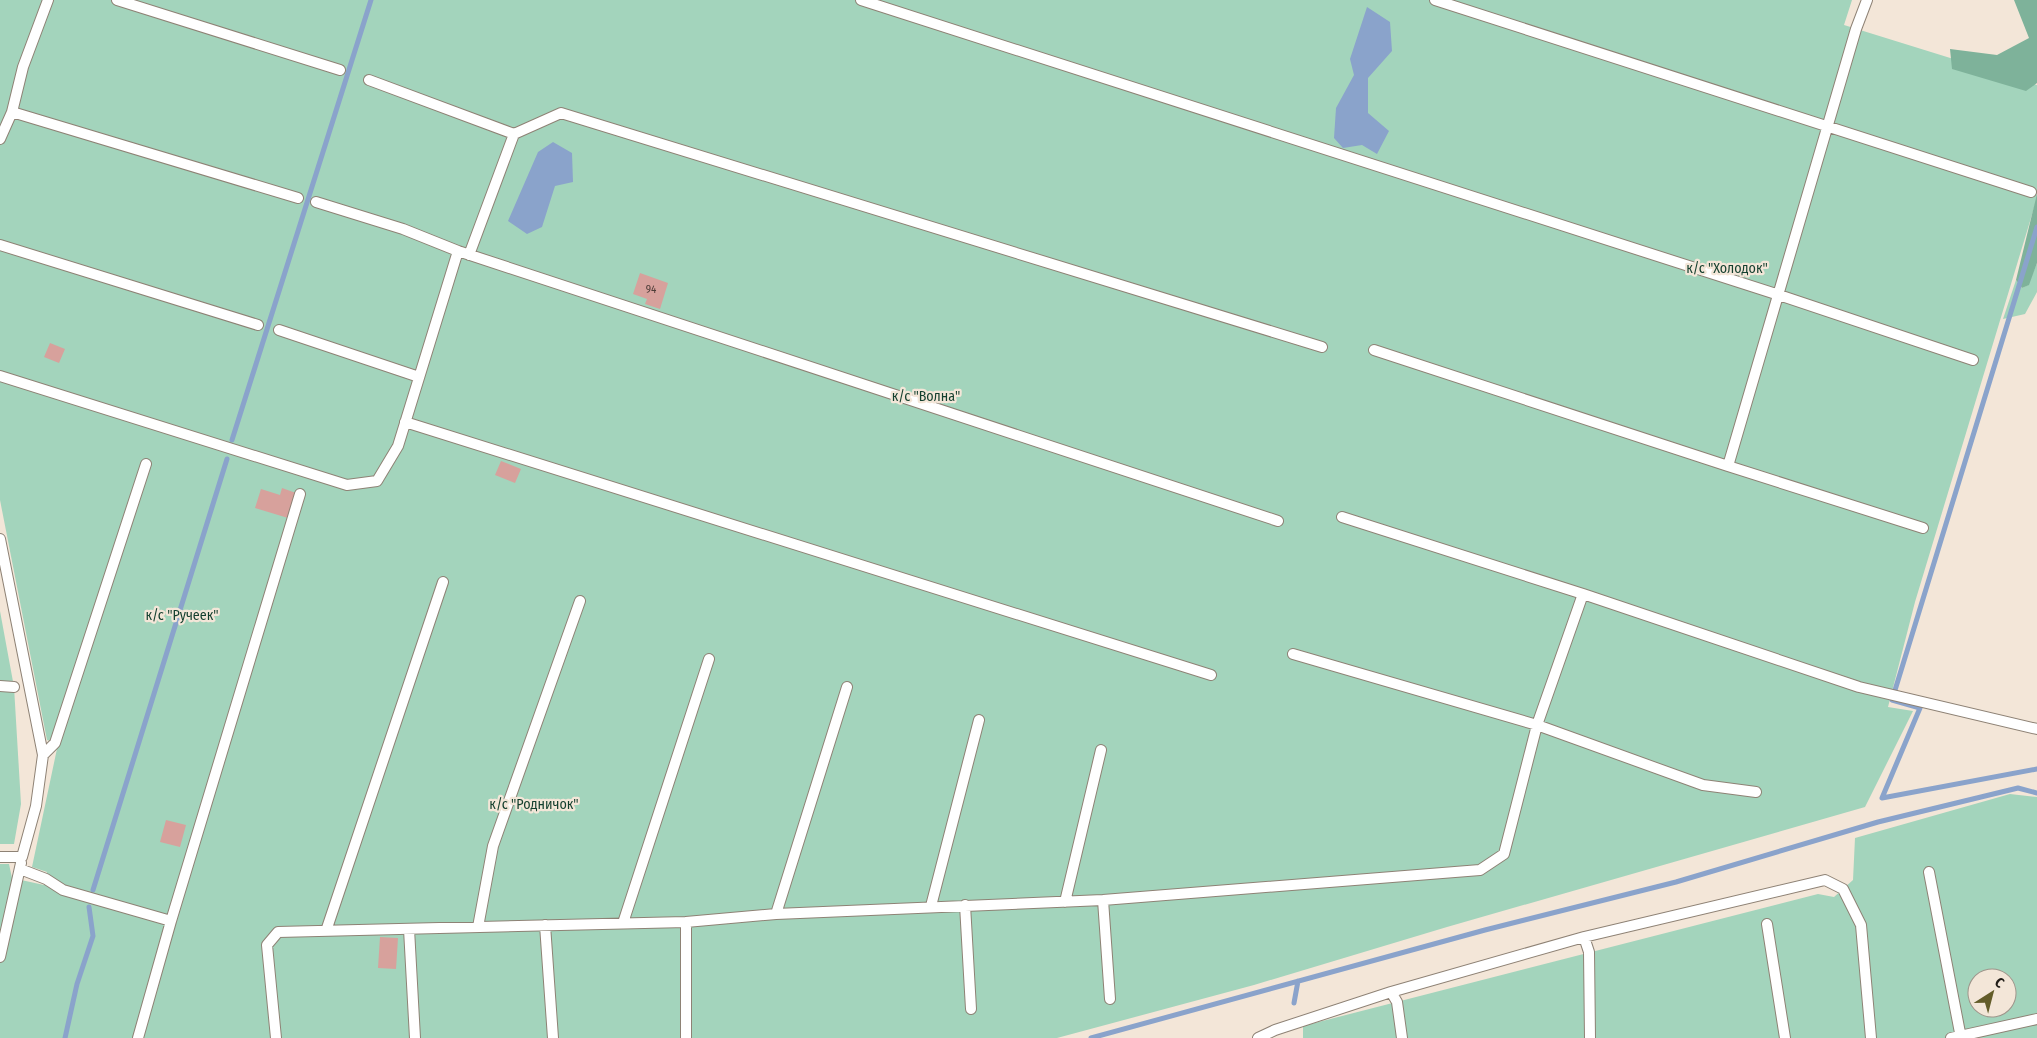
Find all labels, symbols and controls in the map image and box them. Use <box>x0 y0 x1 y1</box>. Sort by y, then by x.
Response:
park label: к/с "Холодок" <box>1686 260 1768 277</box>
house number: 94 <box>646 283 657 296</box>
park label: к/с "Волна" <box>892 388 960 405</box>
park label: к/с "Ручеек" <box>145 607 219 624</box>
park label: к/с "Родничок" <box>489 796 579 813</box>
north arrow <box>1967 968 2017 1018</box>
text: С <box>1991 974 2008 992</box>

